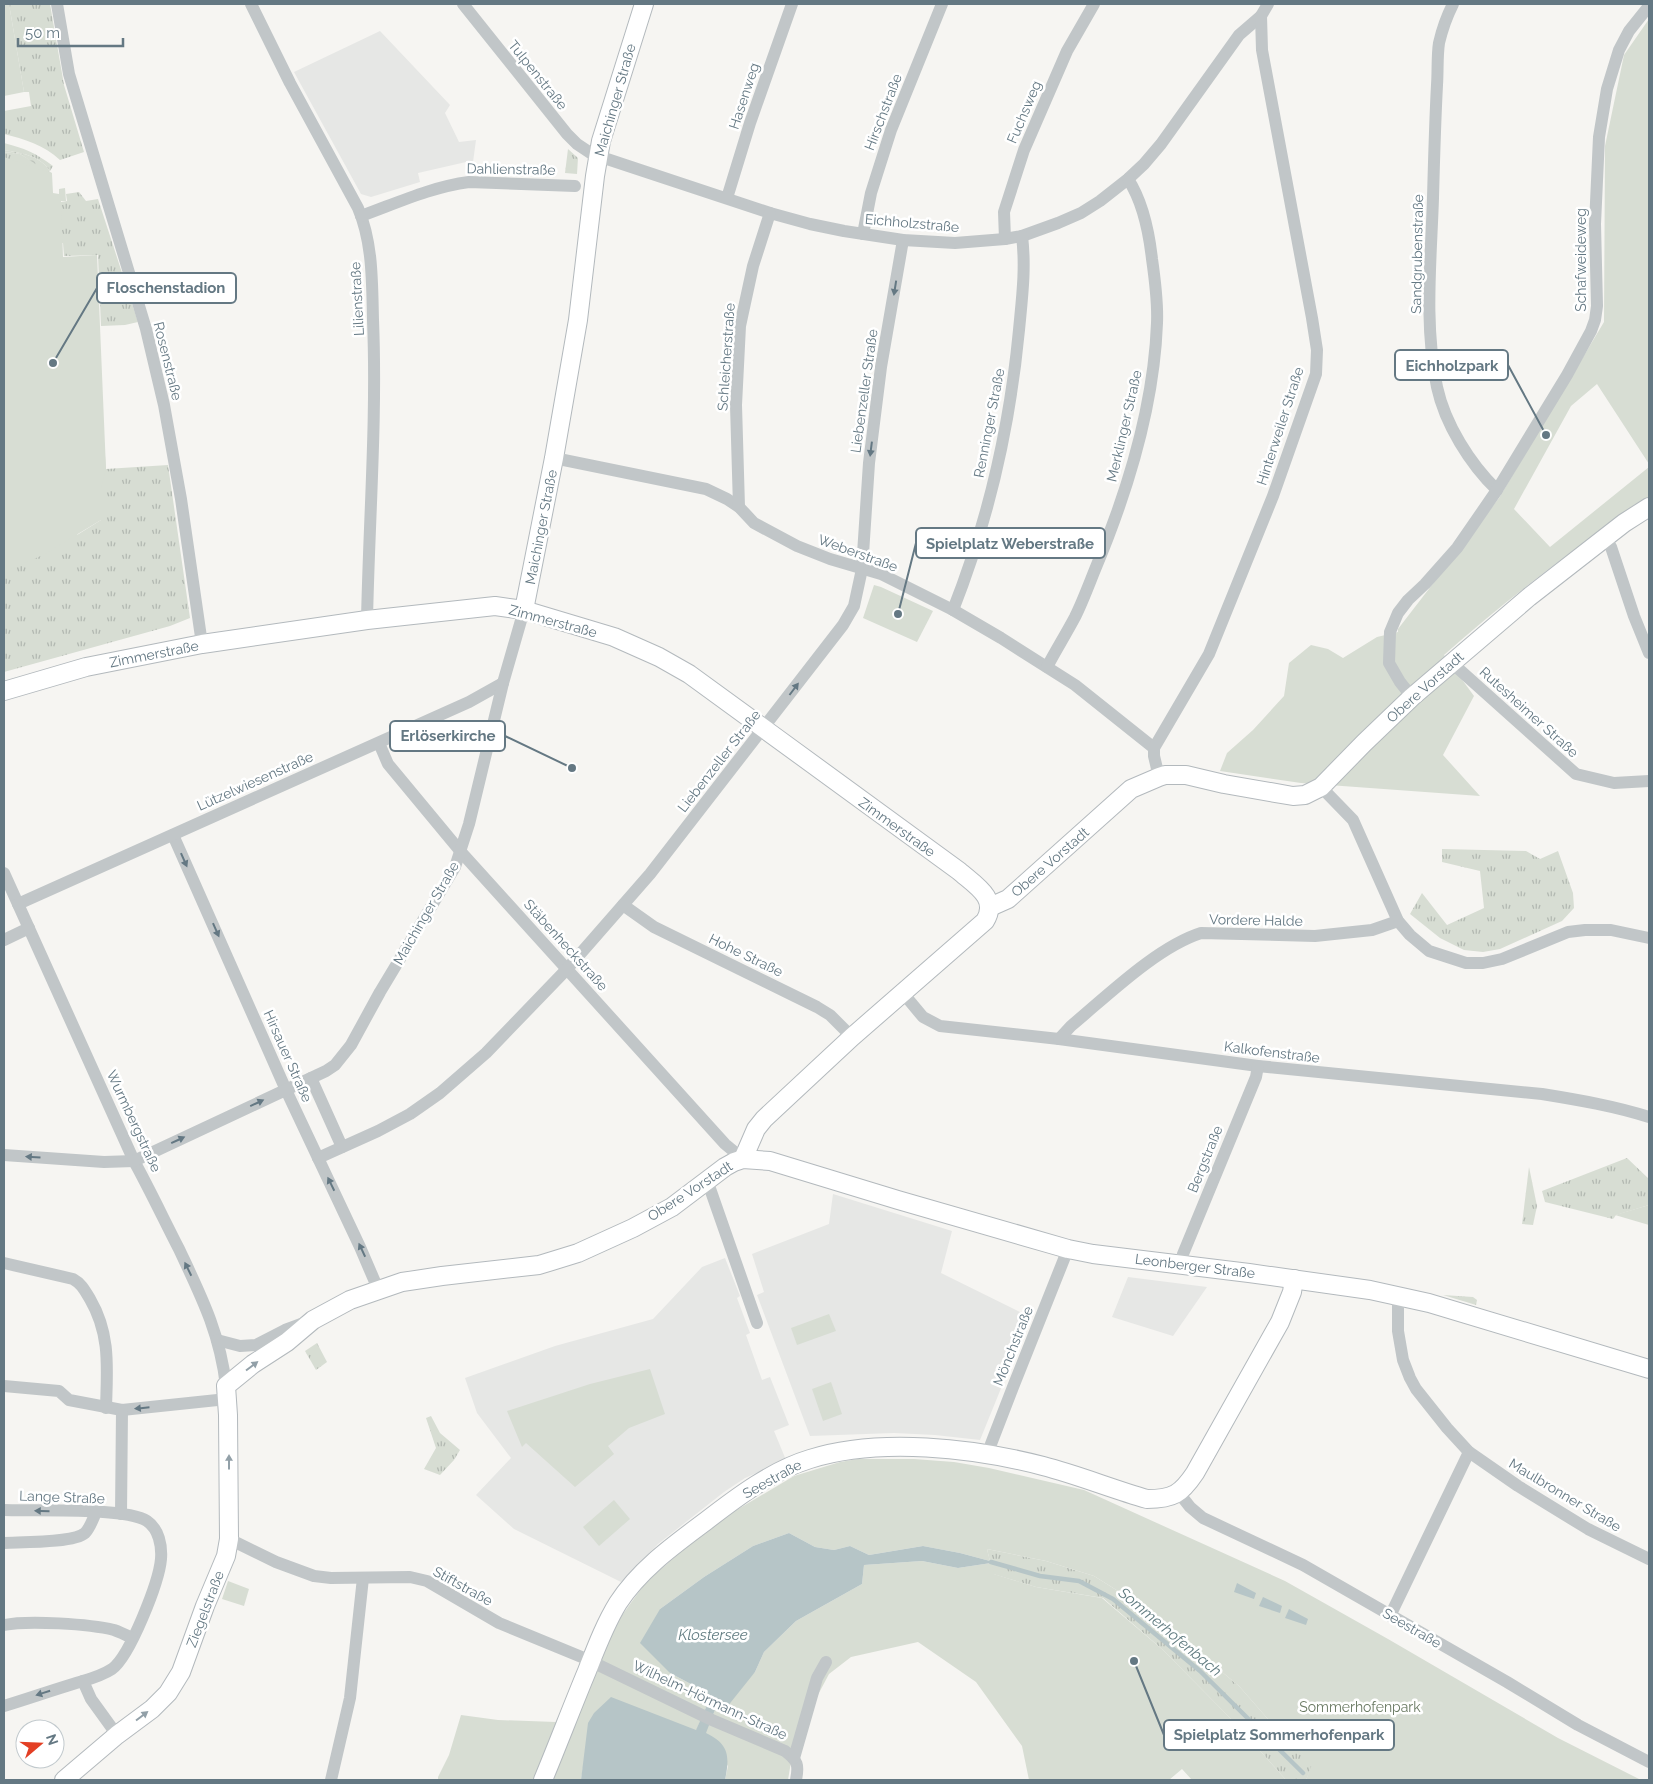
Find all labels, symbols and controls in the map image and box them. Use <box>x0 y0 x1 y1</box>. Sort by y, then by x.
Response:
scale bar <box>18 15 122 47</box>
text: 50 m <box>25 24 60 42</box>
street label: Tulpenstraße <box>505 37 571 113</box>
street label: Maichinger Straße <box>591 42 639 158</box>
street label: Hasenweg <box>726 61 762 131</box>
street label: Hirschstraße <box>861 71 905 153</box>
street label: Fuchsweg <box>1004 78 1044 146</box>
street label: Dahlienstraße <box>466 160 556 178</box>
street label: Sandgrubenstraße <box>1408 194 1426 314</box>
street label: Schafweideweg <box>1573 208 1589 312</box>
street label: Eichholzstraße <box>864 211 960 235</box>
street label: Lilienstraße <box>347 261 367 337</box>
callout: Floschenstadion <box>97 273 236 303</box>
text: Floschenstadion <box>107 279 225 297</box>
one-way arrow <box>890 280 898 296</box>
street label: Schleicherstraße <box>714 302 738 412</box>
street label: Rosenstraße <box>151 320 185 402</box>
street label: Liebenzeller Straße <box>847 328 881 454</box>
callout: Eichholzpark <box>1395 350 1508 380</box>
text: Eichholzpark <box>1406 357 1499 375</box>
street label: Hinterweiler Straße <box>1253 365 1307 487</box>
street label: Renninger Straße <box>971 367 1007 479</box>
street label: Merklinger Straße <box>1103 369 1145 483</box>
one-way arrow <box>867 441 875 457</box>
street label: Maichinger Straße <box>522 468 560 586</box>
callout: Spielplatz Weberstraße <box>916 528 1105 558</box>
street label: Weberstraße <box>816 531 900 575</box>
text: Spielplatz Weberstraße <box>926 535 1094 553</box>
street label: Zimmerstraße <box>507 602 599 640</box>
street label: Zimmerstraße <box>108 638 200 670</box>
street label: Obere Vorstadt <box>1383 648 1467 726</box>
street label: Rutesheimer Straße <box>1476 664 1582 760</box>
one-way arrow <box>789 682 799 696</box>
street label: Liebenzeller Straße <box>674 707 764 815</box>
callout: Erlöserkirche <box>390 721 505 751</box>
text: Erlöserkirche <box>400 727 496 745</box>
street label: Lützelwiesenstraße <box>194 748 316 814</box>
street label: Zimmerstraße <box>856 794 938 860</box>
street label: Obere Vorstadt <box>1008 824 1092 900</box>
one-way arrow <box>181 853 189 867</box>
street label: Maichinger Straße <box>390 859 462 967</box>
street label: Stäbenheckstraße <box>521 896 611 994</box>
street label: Vordere Halde <box>1209 911 1303 929</box>
one-way arrow <box>212 923 220 937</box>
street label: Hohe Straße <box>707 930 785 980</box>
street label: Hirsauer Straße <box>261 1008 315 1104</box>
street label: Kalkofenstraße <box>1223 1038 1321 1066</box>
street label: Wurmbergstraße <box>103 1068 165 1174</box>
one-way arrow <box>250 1099 264 1107</box>
street label: Bergstraße <box>1184 1123 1226 1195</box>
one-way arrow <box>171 1135 185 1143</box>
one-way arrow <box>25 1152 41 1160</box>
street label: Obere Vorstadt <box>645 1158 736 1224</box>
one-way arrow <box>326 1177 334 1191</box>
one-way arrow <box>357 1243 365 1257</box>
street label: Leonberger Straße <box>1134 1251 1256 1281</box>
one-way arrow <box>184 1262 192 1276</box>
street label: Mönchstraße <box>990 1304 1036 1388</box>
one-way arrow <box>245 1361 258 1372</box>
one-way arrow <box>134 1404 150 1412</box>
one-way arrow <box>225 1454 233 1470</box>
street label: Maulbronner Straße <box>1506 1455 1624 1535</box>
street label: Seestraße <box>740 1456 804 1502</box>
street label: Lange Straße <box>19 1488 105 1506</box>
one-way arrow <box>34 1507 50 1515</box>
street label: Stiftstraße <box>431 1563 495 1609</box>
street label: Ziegelstraße <box>183 1568 227 1650</box>
water label: Sommerhofenbach <box>1114 1583 1225 1680</box>
street label: Seestraße <box>1380 1605 1444 1651</box>
water label: Klostersee <box>678 1626 748 1644</box>
street label: Wilhelm-Hörmann-Straße <box>630 1657 790 1743</box>
one-way arrow <box>36 1690 51 1698</box>
park label: Sommerhofenpark <box>1299 1699 1421 1715</box>
one-way arrow <box>135 1711 149 1721</box>
north arrow <box>15 1719 65 1769</box>
callout: Spielplatz Sommerhofenpark <box>1164 1720 1394 1750</box>
text: Spielplatz Sommerhofenpark <box>1174 1726 1385 1744</box>
text: N <box>43 1732 62 1747</box>

